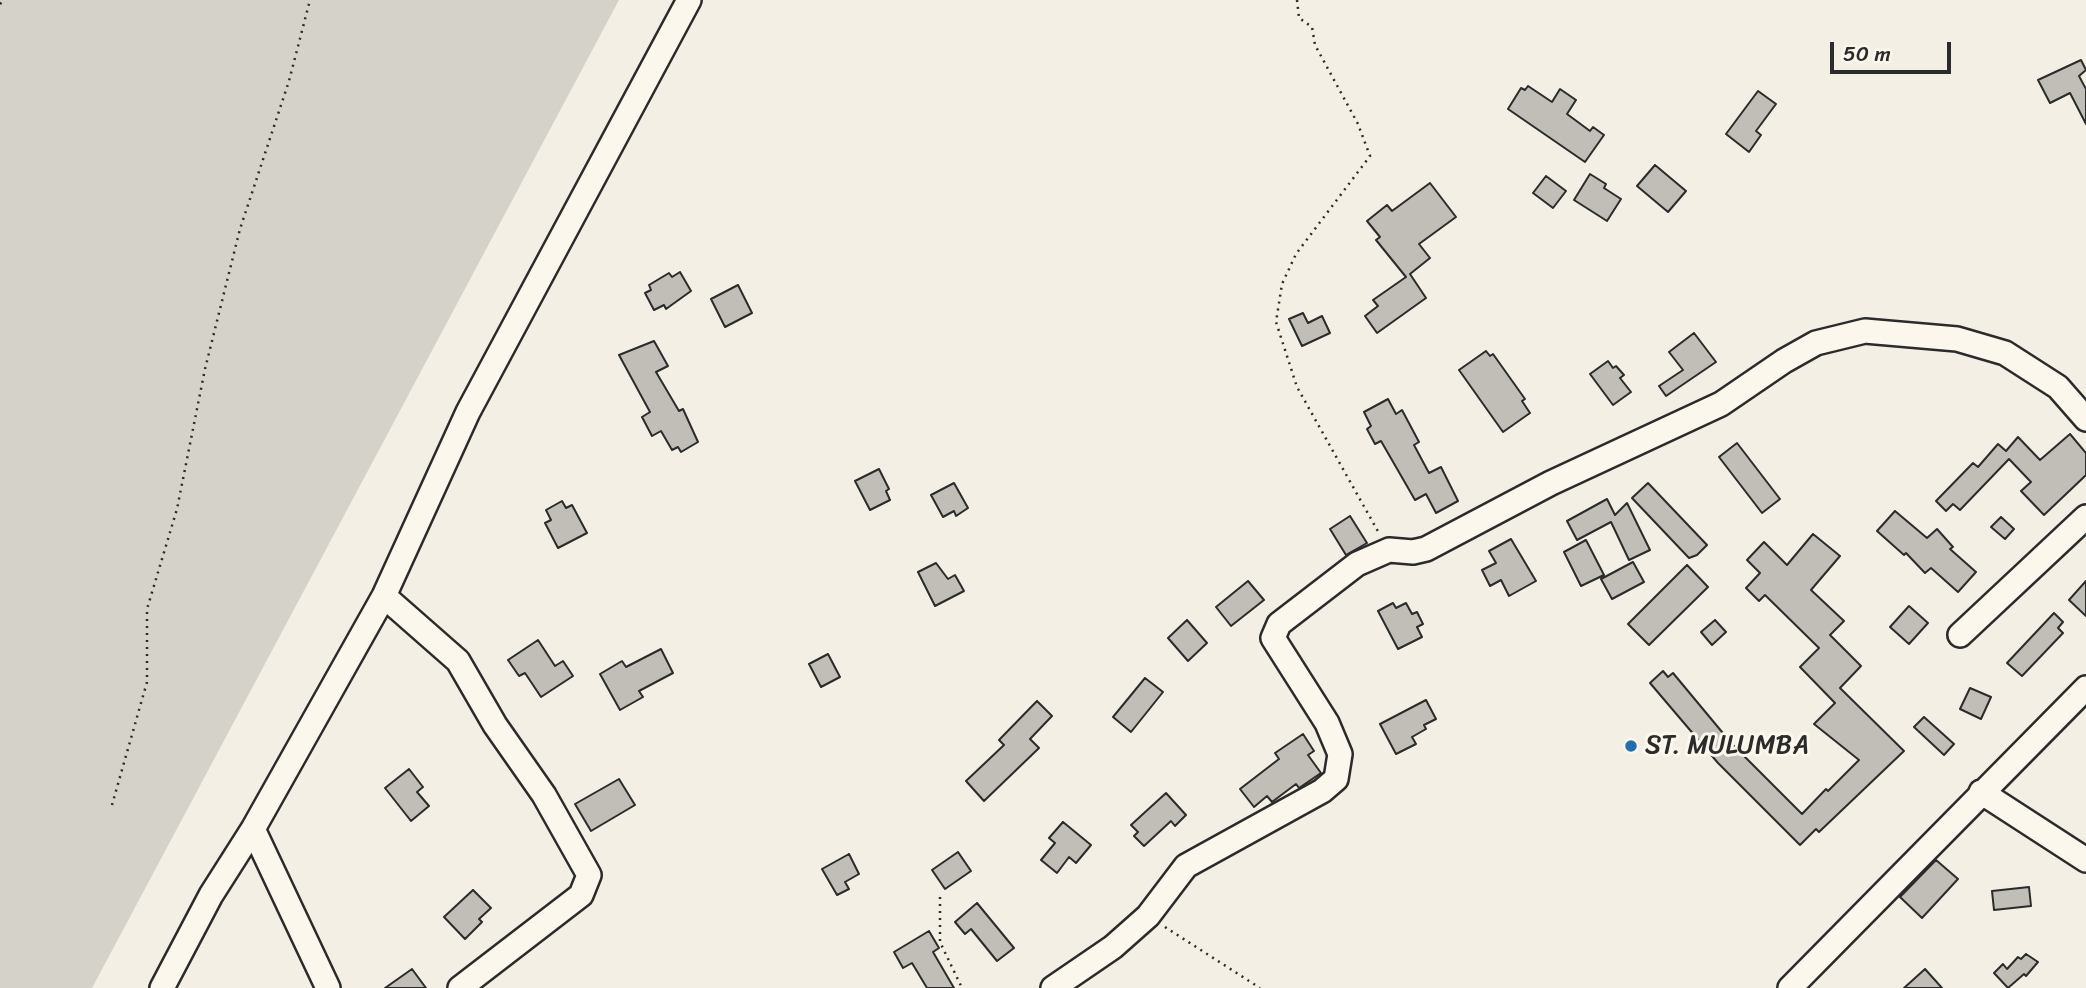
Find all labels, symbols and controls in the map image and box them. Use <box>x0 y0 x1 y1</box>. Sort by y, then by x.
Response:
scale bar <box>1834 28 1955 72</box>
text: 50 m <box>1843 35 1891 73</box>
place label: ST. MULUMBA <box>1645 730 1809 762</box>
marker: ST. MULUMBA <box>1623 738 1639 754</box>

